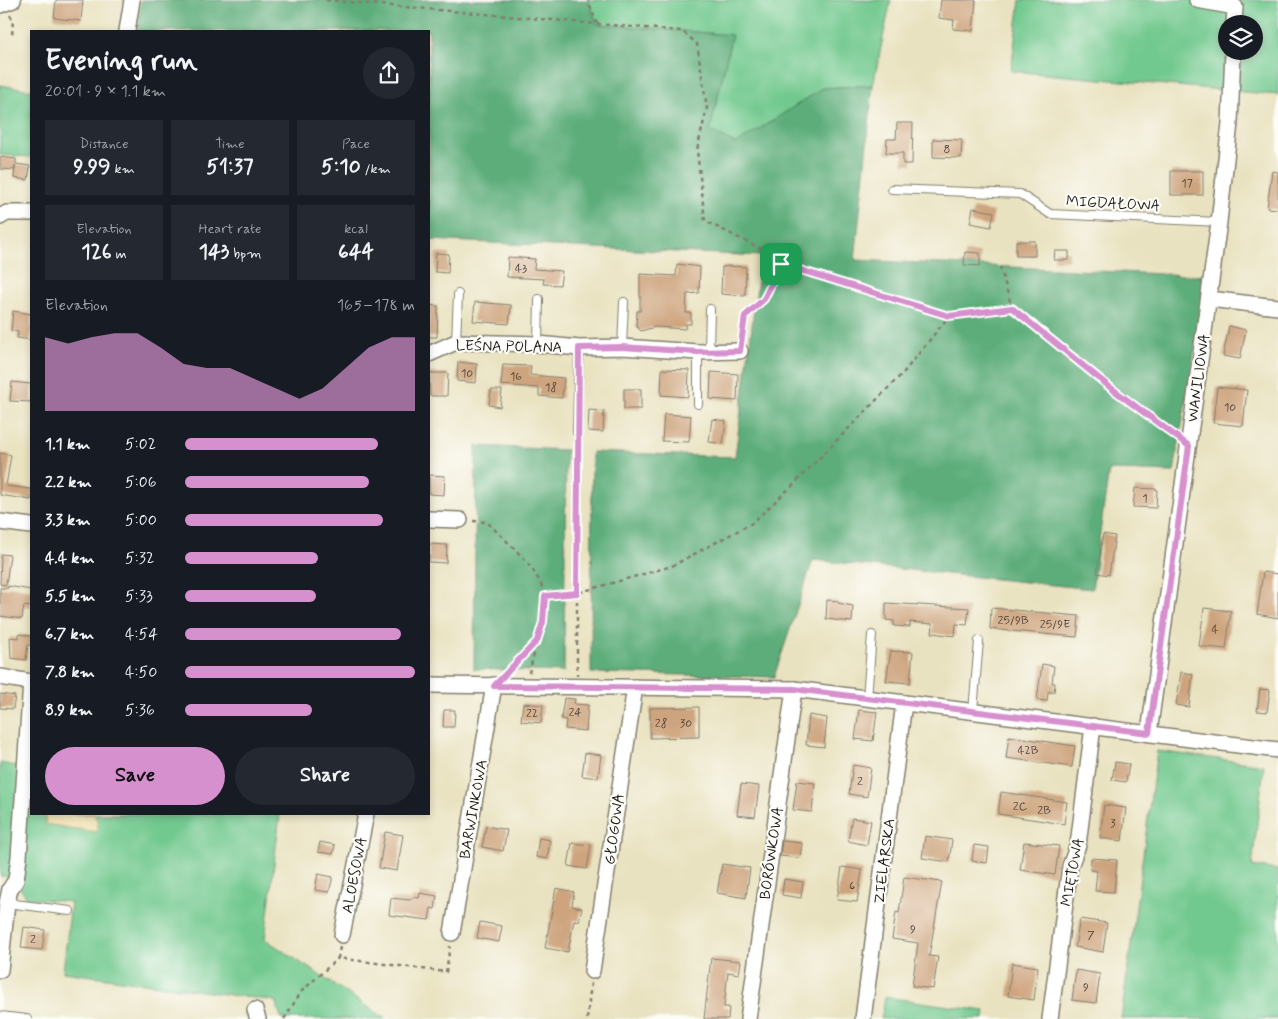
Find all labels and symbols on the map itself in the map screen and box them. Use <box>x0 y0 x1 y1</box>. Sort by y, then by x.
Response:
house number: 8 <box>944 142 950 158</box>
house number: 17 <box>1181 176 1193 192</box>
street label: MIGDAŁOWA <box>1065 192 1160 216</box>
pin <box>760 243 802 285</box>
house number: 43 <box>515 261 527 277</box>
street label: WANILIOWA <box>1183 333 1215 424</box>
street label: LEŚNA POLANA <box>456 335 562 358</box>
house number: 10 <box>461 366 473 382</box>
house number: 16 <box>510 369 522 385</box>
house number: 18 <box>545 380 557 396</box>
house number: 10 <box>1224 400 1236 416</box>
house number: 1 <box>1142 491 1148 507</box>
house number: 25/9B <box>998 613 1029 629</box>
house number: 25/9E <box>1040 617 1070 633</box>
house number: 4 <box>1212 622 1219 638</box>
house number: 24 <box>568 705 582 721</box>
house number: 22 <box>526 706 538 722</box>
house number: 28 <box>655 716 667 732</box>
house number: 30 <box>680 716 692 732</box>
house number: 42B <box>1018 743 1039 759</box>
street label: BARWINKOWA <box>455 758 493 860</box>
house number: 2 <box>857 774 863 790</box>
street label: GŁOGOWA <box>600 792 630 866</box>
house number: 2C <box>1013 799 1028 815</box>
house number: 2B <box>1037 803 1051 819</box>
street label: BORÓWKOWA <box>756 805 788 901</box>
house number: 3 <box>1110 816 1116 832</box>
street label: ZIELARSKA <box>870 817 900 905</box>
street label: ALOESOWA <box>338 835 372 915</box>
street label: MIĘTOWA <box>1057 836 1089 908</box>
house number: 6 <box>849 878 855 894</box>
house number: 9 <box>910 922 916 938</box>
house number: 7 <box>1087 928 1095 944</box>
house number: 2 <box>30 932 36 948</box>
house number: 9 <box>1083 980 1089 996</box>

